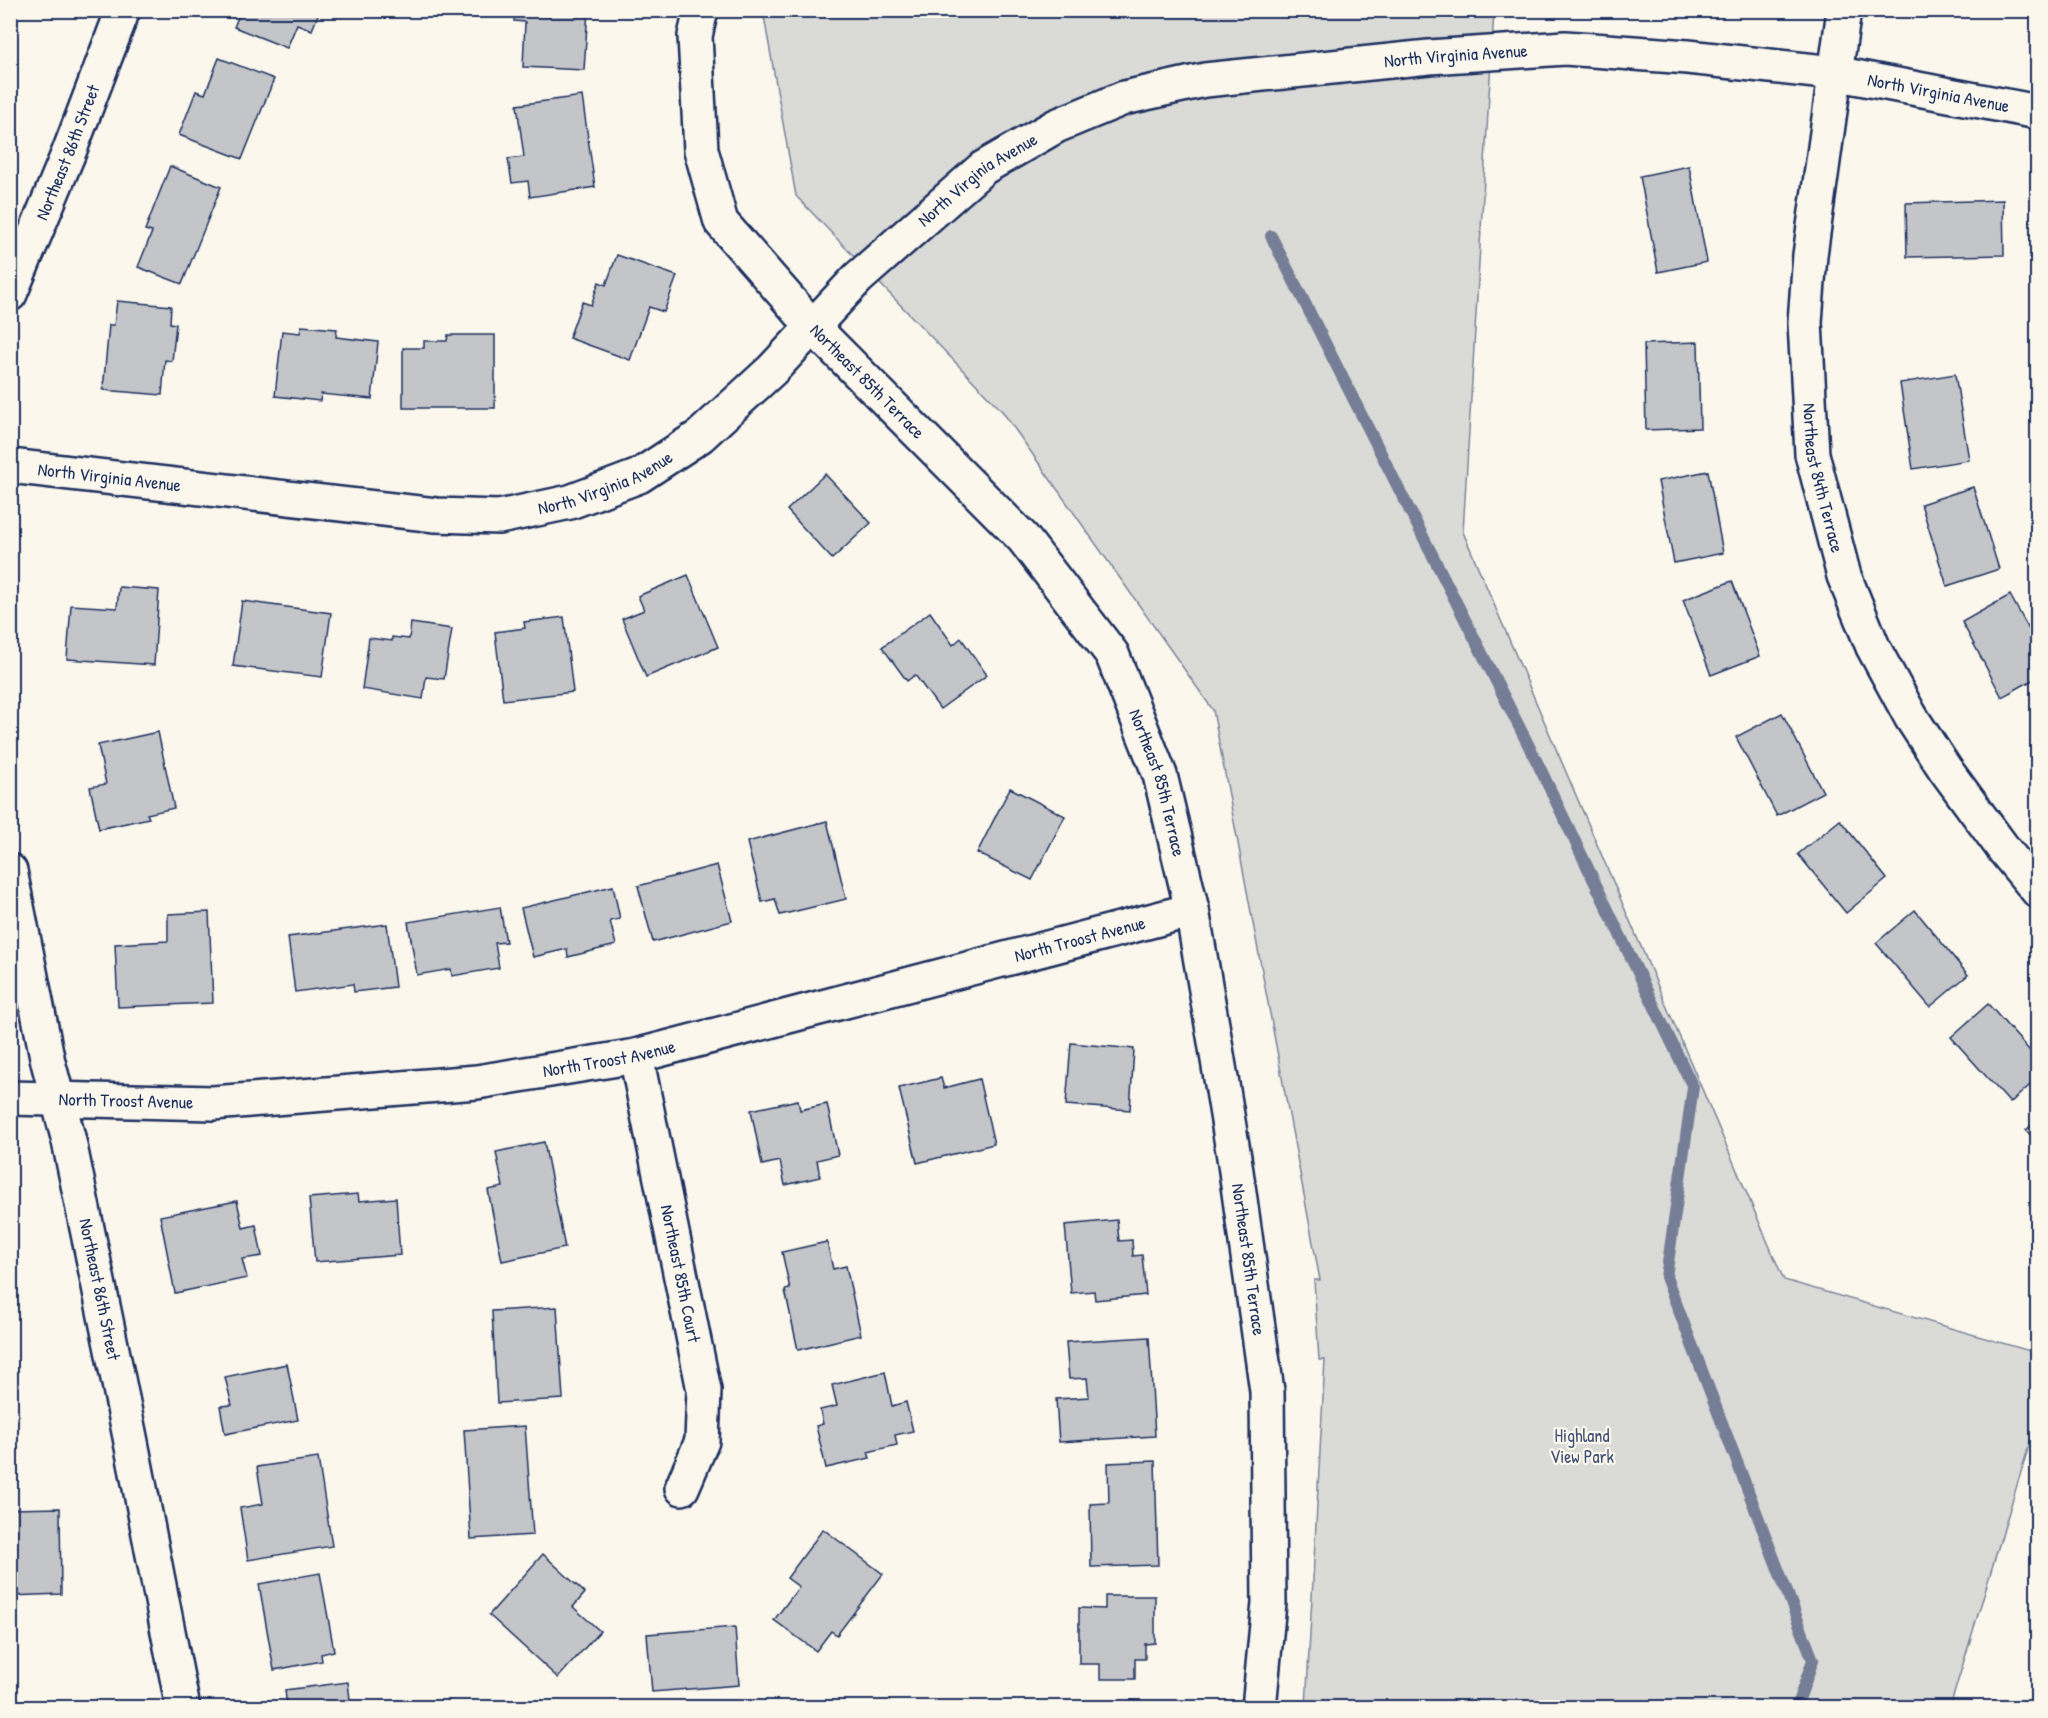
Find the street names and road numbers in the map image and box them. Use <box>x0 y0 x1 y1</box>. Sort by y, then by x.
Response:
street label: North Virginia Avenue <box>1383 38 1528 74</box>
street label: North Virginia Avenue <box>1866 67 2012 118</box>
street label: Northeast 86th Street <box>29 80 106 224</box>
street label: North Virginia Avenue <box>912 126 1042 232</box>
street label: Northeast 85th Terrace <box>805 318 930 444</box>
street label: Northeast 84th Terrace <box>1797 403 1850 555</box>
street label: North Virginia Avenue <box>536 444 677 520</box>
street label: North Virginia Avenue <box>36 456 182 498</box>
street label: Northeast 85th Terrace <box>1123 705 1192 859</box>
street label: North Troost Avenue <box>1012 910 1148 968</box>
street label: North Troost Avenue <box>541 1033 678 1083</box>
street label: North Troost Avenue <box>58 1086 194 1115</box>
street label: Northeast 85th Terrace <box>1226 1182 1272 1337</box>
street label: Northeast 85th Court <box>655 1202 707 1345</box>
street label: Northeast 86th Street <box>73 1216 127 1363</box>

